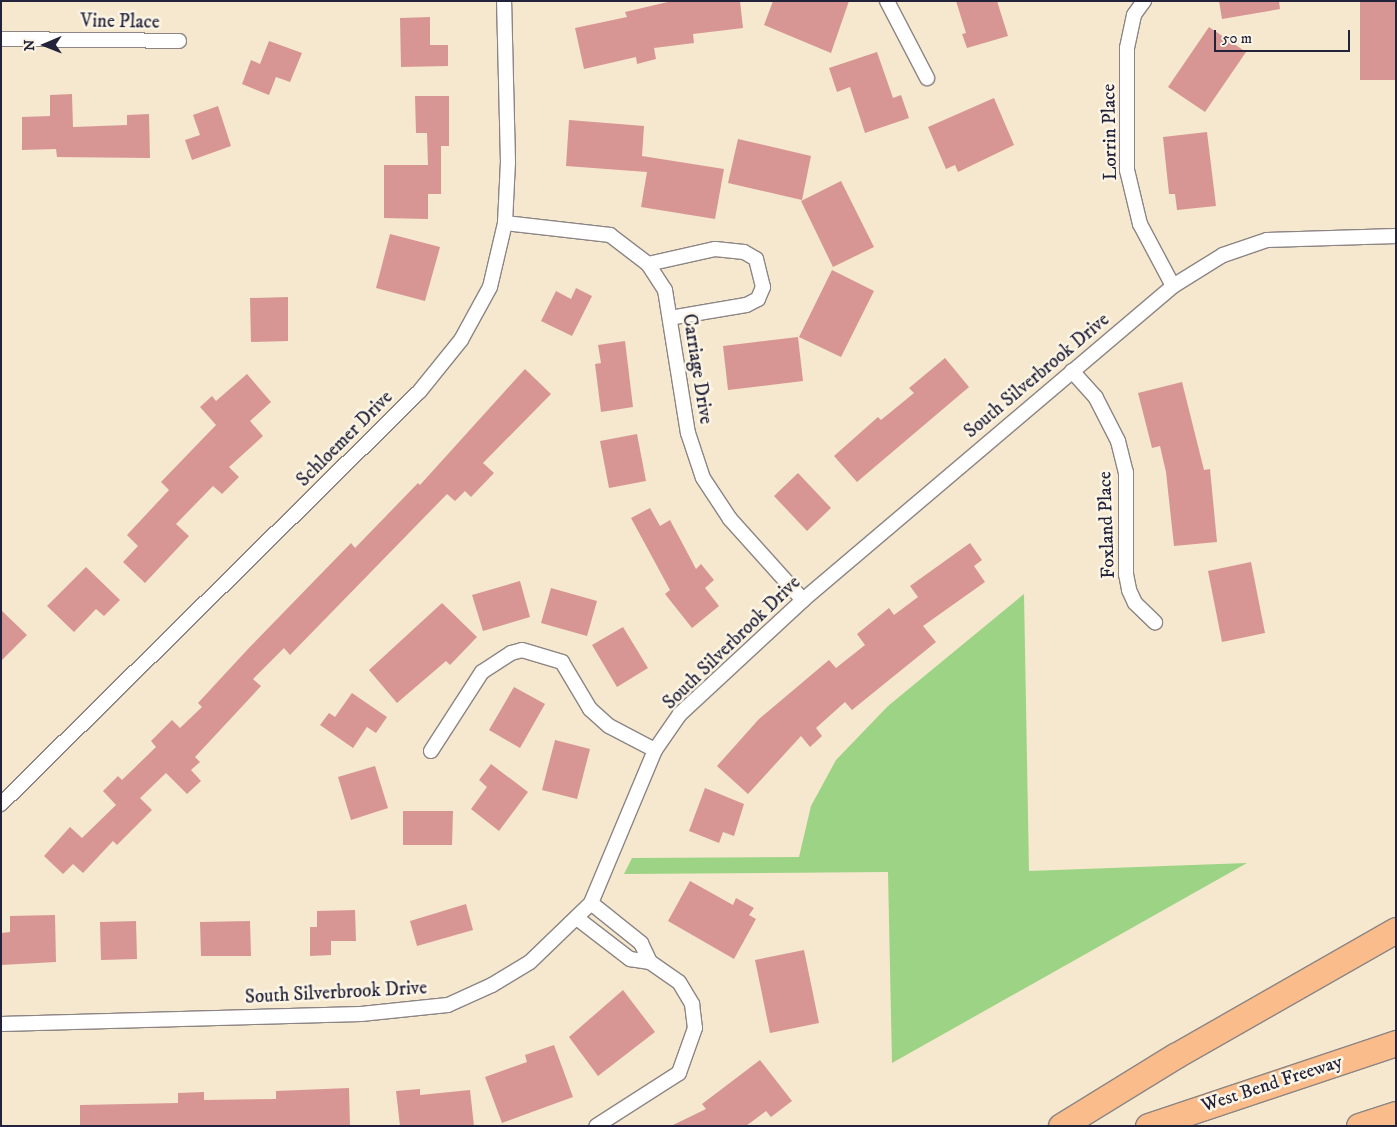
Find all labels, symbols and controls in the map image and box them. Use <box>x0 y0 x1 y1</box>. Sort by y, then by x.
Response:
street label: Vine Place <box>80 10 160 34</box>
north arrow <box>20 20 70 70</box>
scale bar <box>1217 20 1353 52</box>
text: 50 m <box>1222 29 1252 48</box>
text: N <box>21 39 39 51</box>
street label: Lorrin Place <box>1098 83 1122 181</box>
street label: South Silverbrook Drive <box>960 309 1114 443</box>
street label: Carriage Drive <box>677 312 717 426</box>
street label: Schloemer Drive <box>292 386 398 492</box>
street label: Foxland Place <box>1094 471 1120 579</box>
street label: South Silverbrook Drive <box>659 571 805 715</box>
street label: South Silverbrook Drive <box>244 977 428 1009</box>
street label: West Bend Freeway <box>1199 1050 1345 1118</box>

